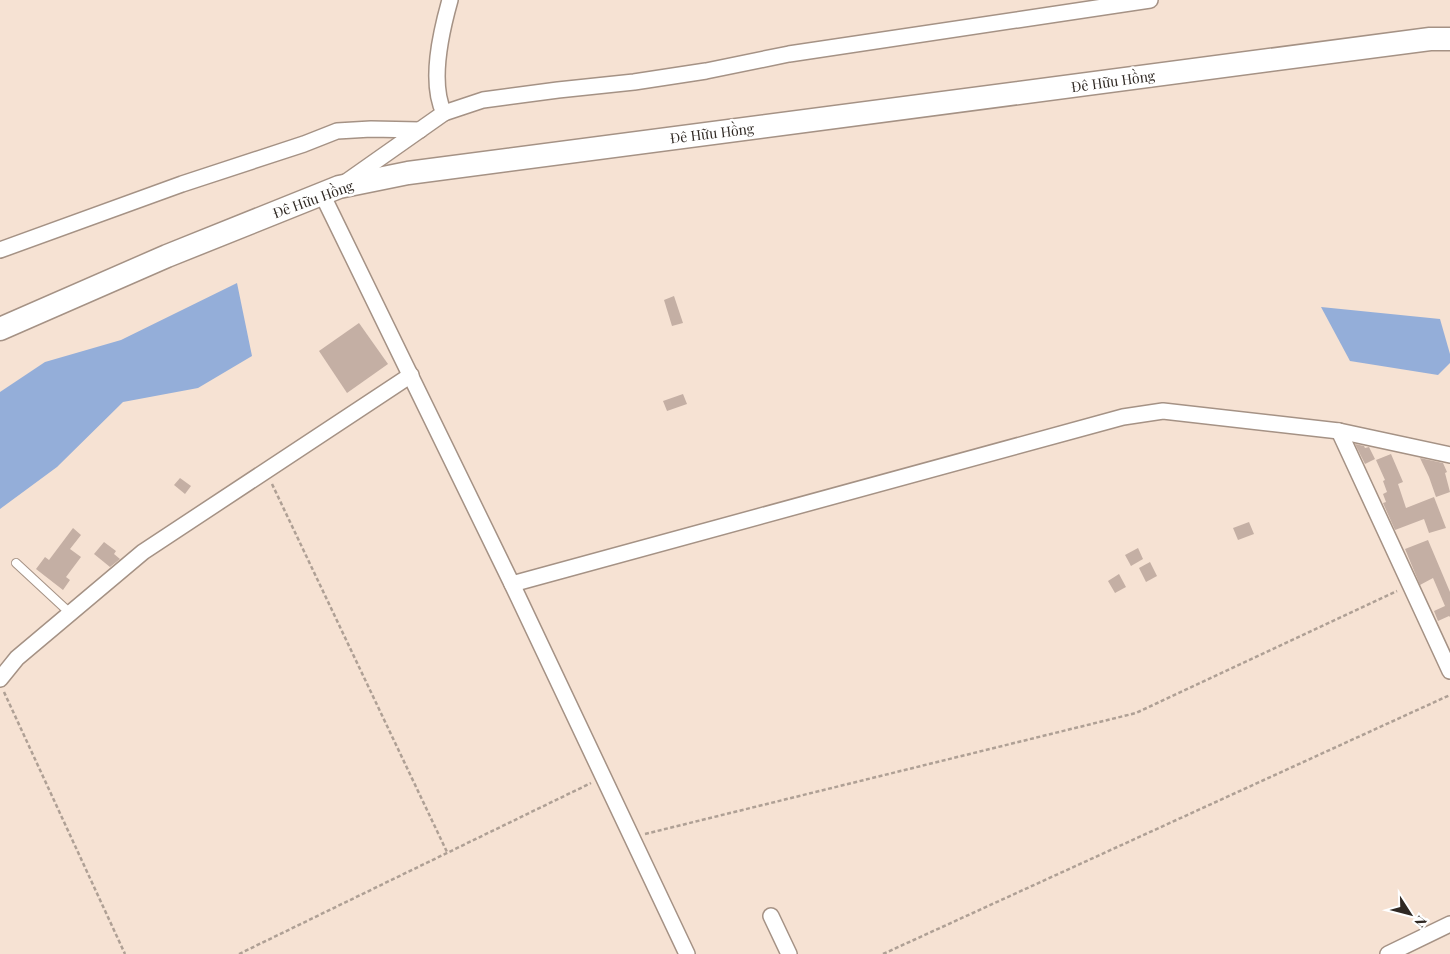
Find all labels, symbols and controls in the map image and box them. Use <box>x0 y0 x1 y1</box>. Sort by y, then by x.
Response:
street label: Đê Hữu Hồng <box>1070 64 1157 96</box>
street label: Đê Hữu Hồng <box>669 116 756 148</box>
street label: Đê Hữu Hồng <box>269 174 357 222</box>
north arrow <box>1385 889 1435 939</box>
text: N <box>1410 912 1432 932</box>

